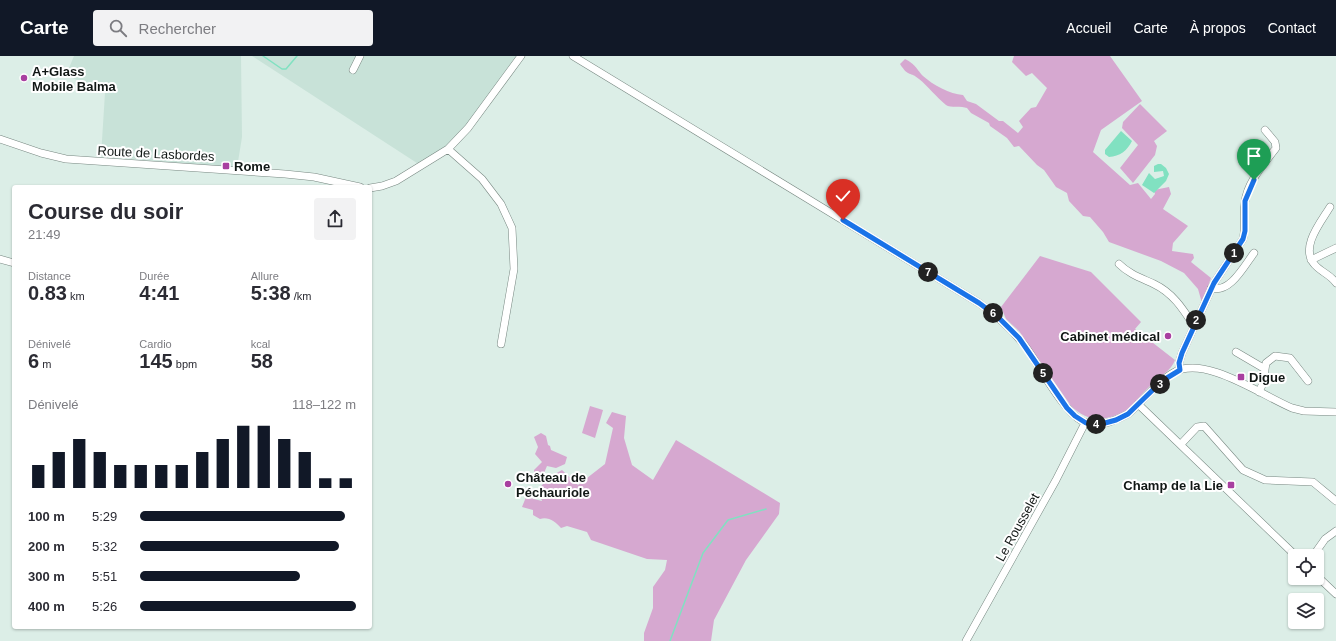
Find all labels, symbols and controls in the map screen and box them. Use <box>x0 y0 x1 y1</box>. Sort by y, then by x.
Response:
search box <box>93 10 373 46</box>
text: Carte <box>20 17 69 38</box>
icon: search <box>107 17 129 39</box>
text: Rechercher <box>139 20 216 37</box>
text: Accueil <box>1066 20 1111 36</box>
text: Carte <box>1133 20 1168 36</box>
text: À propos <box>1190 20 1246 36</box>
text: Contact <box>1268 20 1316 36</box>
place label: A+Glass Mobile Balma <box>32 64 117 94</box>
marker: A+Glass Mobile Balma <box>19 73 29 83</box>
pin <box>1237 139 1271 180</box>
street label: Route de Lasbordes <box>97 143 215 164</box>
icon: arrive <box>1243 145 1265 167</box>
place label: Rome <box>234 159 270 174</box>
marker: Rome <box>221 161 231 171</box>
pin <box>826 179 860 220</box>
icon: check <box>832 185 854 207</box>
button: share <box>314 198 356 240</box>
text: Course du soir <box>28 199 183 224</box>
text: 21:49 <box>28 227 61 242</box>
pin: 1 <box>1224 243 1244 263</box>
text: 1 <box>1231 247 1237 259</box>
pin: 7 <box>918 262 938 282</box>
text: 7 <box>925 266 931 278</box>
text: Distance <box>28 270 71 282</box>
text: Durée <box>139 270 169 282</box>
text: Allure <box>251 270 279 282</box>
text: 0.83 <box>28 282 67 304</box>
text: 4:41 <box>139 282 179 304</box>
text: 5:38 <box>251 282 291 304</box>
text: km <box>67 290 85 302</box>
text: /km <box>291 290 311 302</box>
pin: 6 <box>983 303 1003 323</box>
text: 6 <box>990 307 996 319</box>
pin: 2 <box>1186 310 1206 330</box>
text: 2 <box>1193 314 1199 326</box>
place label: Cabinet médical <box>1060 329 1160 344</box>
marker: Cabinet médical <box>1163 331 1173 341</box>
text: Dénivelé <box>28 338 71 350</box>
text: Cardio <box>139 338 172 350</box>
text: kcal <box>251 338 270 350</box>
text: 6 <box>28 350 39 372</box>
text: 145 <box>139 350 173 372</box>
text: 58 <box>251 350 273 372</box>
text: m <box>39 358 51 370</box>
text: bpm <box>173 358 197 370</box>
pin: 5 <box>1033 363 1053 383</box>
text: 5 <box>1040 367 1046 379</box>
place label: Digue <box>1249 370 1285 385</box>
marker: Digue <box>1236 372 1246 382</box>
pin: 3 <box>1150 374 1170 394</box>
text: 3 <box>1157 378 1163 390</box>
text: Dénivelé <box>28 397 79 412</box>
text: 118–122 m <box>292 397 356 412</box>
pin: 4 <box>1086 414 1106 434</box>
text: 4 <box>1093 418 1099 430</box>
place label: Château de Péchauriole <box>516 470 590 500</box>
place label: Champ de la Lie <box>1123 478 1223 493</box>
marker: Château de Péchauriole <box>503 479 513 489</box>
marker: Champ de la Lie <box>1226 480 1236 490</box>
street label: Le Rousselet <box>992 490 1043 564</box>
text: 100 m <box>28 509 65 524</box>
text: 5:29 <box>92 509 117 524</box>
text: 200 m <box>28 539 65 554</box>
text: 5:32 <box>92 539 117 554</box>
map controls <box>1288 549 1324 629</box>
button: locate <box>1288 549 1324 585</box>
text: 300 m <box>28 569 65 584</box>
text: 5:51 <box>92 569 117 584</box>
button: layers <box>1288 593 1324 629</box>
text: 400 m <box>28 599 65 614</box>
text: 5:26 <box>92 599 117 614</box>

